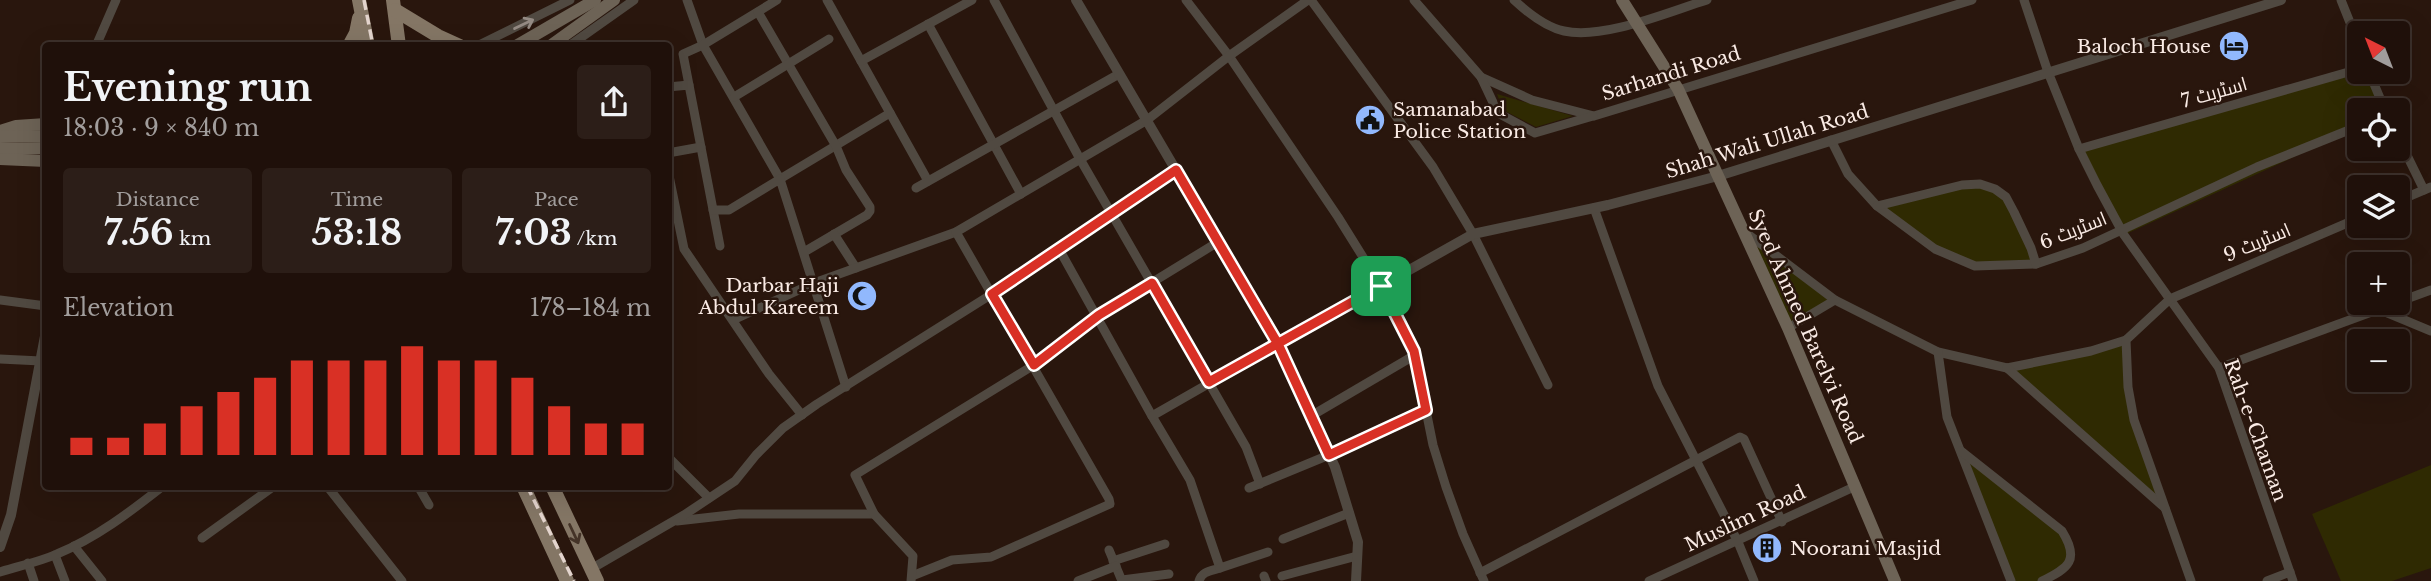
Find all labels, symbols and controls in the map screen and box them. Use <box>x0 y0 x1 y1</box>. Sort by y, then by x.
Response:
one-way arrow <box>513 16 534 30</box>
north arrow <box>2347 21 2410 84</box>
map controls <box>2347 21 2410 392</box>
hotel icon: Baloch House <box>2217 29 2251 63</box>
place label: Baloch House <box>2077 35 2211 58</box>
street label: Sarhandi Road <box>1599 41 1743 106</box>
text: Evening run <box>63 64 312 111</box>
button: share <box>577 65 651 139</box>
street label: اسٹریٹ 7 <box>2178 72 2250 113</box>
place label: Samanabad Police Station <box>1393 98 1526 143</box>
button: locate <box>2347 98 2410 161</box>
street label: Shah Wali Ullah Road <box>1663 100 1872 183</box>
public building icon: Samanabad Police Station <box>1353 103 1387 137</box>
text: 18:03 · 9 × 840 m <box>63 114 259 142</box>
button: layers <box>2347 175 2410 238</box>
text: Distance <box>116 188 200 211</box>
text: Time <box>331 188 383 211</box>
text: Pace <box>534 188 579 211</box>
street label: Syed Ahmed Barelvi Road <box>1743 205 1868 447</box>
street label: اسٹریٹ 6 <box>2036 207 2110 254</box>
text: 7.56 <box>104 211 174 254</box>
text: 53:18 <box>312 211 402 254</box>
text: 7:03 <box>495 211 572 254</box>
street label: اسٹریٹ 9 <box>2220 218 2294 267</box>
text: km <box>174 227 211 250</box>
text: /km <box>572 227 617 250</box>
button: + <box>2347 252 2410 315</box>
pin <box>1351 256 1411 316</box>
icon: arrive <box>1362 267 1400 305</box>
place label: Darbar Haji Abdul Kareem <box>697 274 840 319</box>
mosque icon: Darbar Haji Abdul Kareem <box>845 279 879 313</box>
text: Elevation <box>63 294 174 322</box>
text: 178–184 m <box>530 294 651 322</box>
button: − <box>2347 329 2410 392</box>
street label: Rah-e-Chaman <box>2219 356 2292 505</box>
street label: Muslim Road <box>1681 480 1809 557</box>
one-way arrow <box>568 523 581 544</box>
building icon: Noorani Masjid <box>1750 531 1784 565</box>
place label: Noorani Masjid <box>1790 537 1941 560</box>

